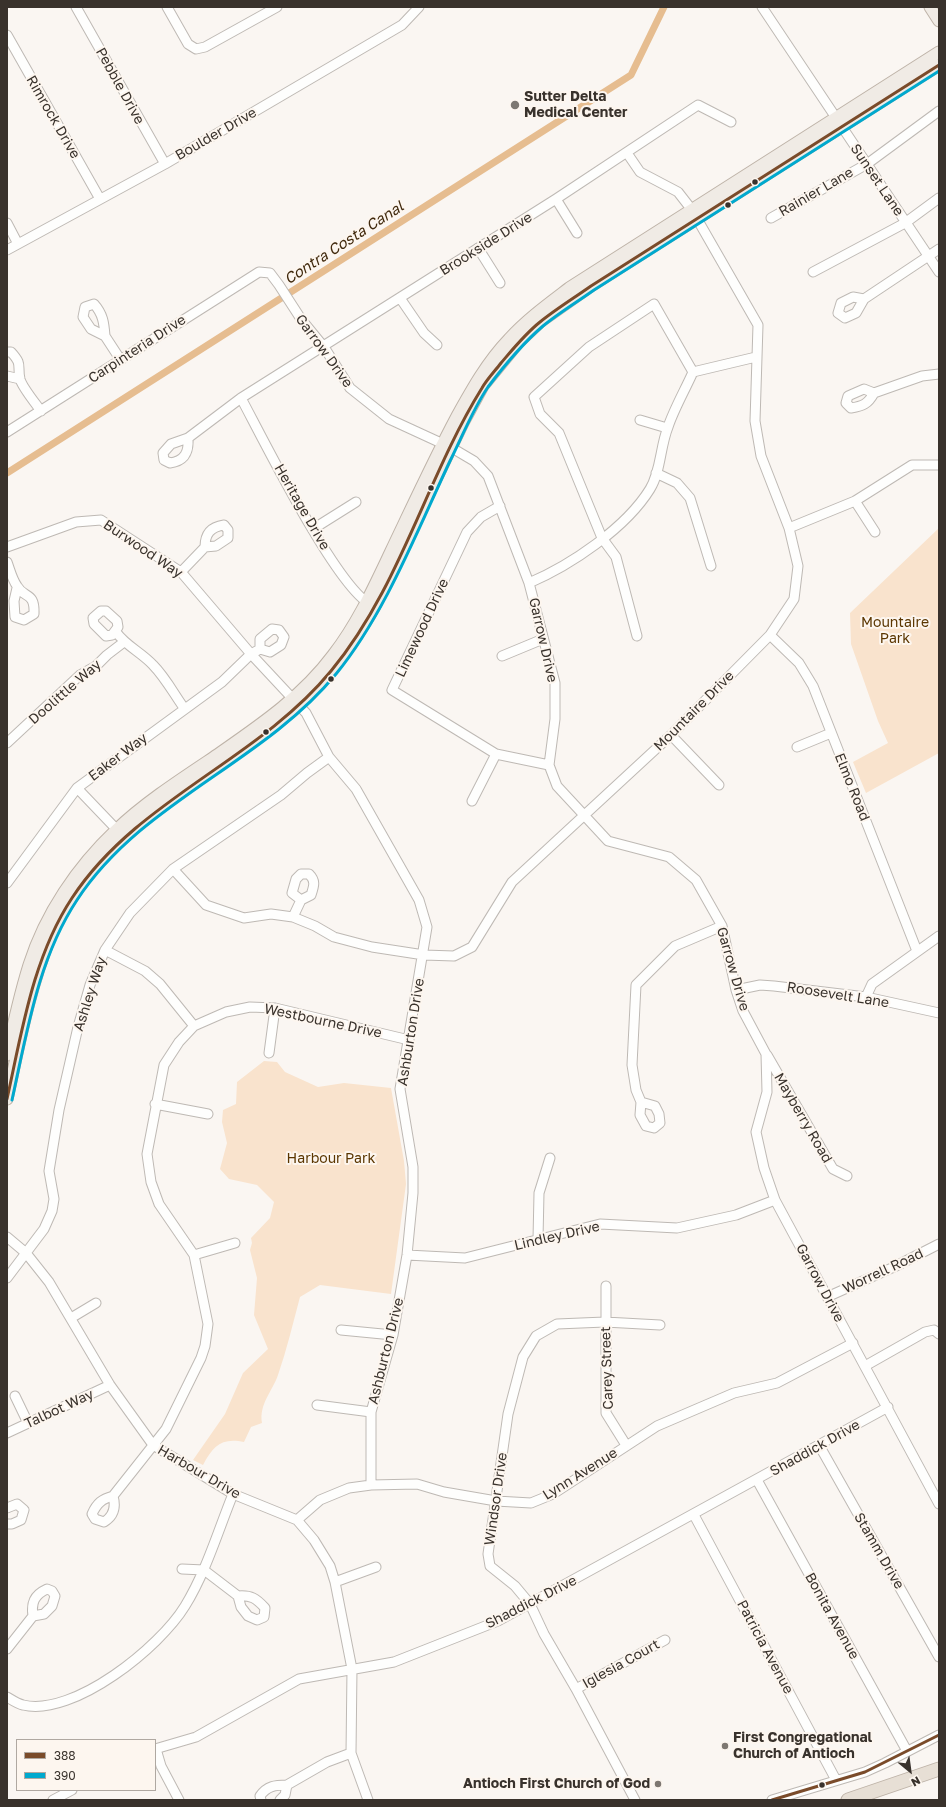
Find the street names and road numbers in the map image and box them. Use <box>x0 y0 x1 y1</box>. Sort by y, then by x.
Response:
street label: Pebble Drive <box>92 45 148 127</box>
street label: Rimrock Drive <box>22 72 84 162</box>
street label: Boulder Drive <box>172 104 260 164</box>
street label: Sunset Lane <box>847 141 907 219</box>
street label: Rainier Lane <box>776 164 856 220</box>
street label: Brookside Drive <box>437 209 535 279</box>
street label: Carpinteria Drive <box>85 311 189 387</box>
street label: Garrow Drive <box>292 311 356 391</box>
street label: Heritage Drive <box>271 461 333 553</box>
street label: Burwood Way <box>100 516 186 582</box>
street label: Limewood Drive <box>392 576 452 680</box>
street label: Garrow Drive <box>525 596 561 684</box>
street label: Doolittle Way <box>25 656 105 728</box>
street label: Mountaire Drive <box>650 667 738 755</box>
street label: Eaker Way <box>85 729 151 785</box>
street label: Elmo Road <box>831 751 873 823</box>
street label: Garrow Drive <box>713 925 753 1013</box>
street label: Ashley Way <box>70 955 110 1033</box>
street label: Ashburton Drive <box>394 977 428 1087</box>
street label: Roosevelt Lane <box>786 979 890 1011</box>
street label: Westbourne Drive <box>263 1000 383 1042</box>
street label: Mayberry Road <box>770 1070 836 1166</box>
street label: Lindley Drive <box>513 1218 601 1254</box>
street label: Garrow Drive <box>792 1241 848 1325</box>
street label: Worrell Road <box>840 1245 926 1297</box>
street label: Ashburton Drive <box>365 1296 407 1406</box>
street label: Carey Street <box>597 1326 617 1410</box>
street label: Talbot Way <box>22 1386 96 1432</box>
street label: Shaddick Drive <box>767 1416 863 1480</box>
street label: Harbour Drive <box>154 1441 244 1503</box>
street label: Lynn Avenue <box>540 1444 620 1504</box>
street label: Windsor Drive <box>481 1451 511 1547</box>
street label: Stamm Drive <box>850 1510 908 1592</box>
street label: Bonita Avenue <box>801 1570 863 1662</box>
street label: Shaddick Drive <box>483 1572 579 1632</box>
street label: Patricia Avenue <box>733 1597 797 1697</box>
street label: Iglesia Court <box>579 1636 663 1692</box>

